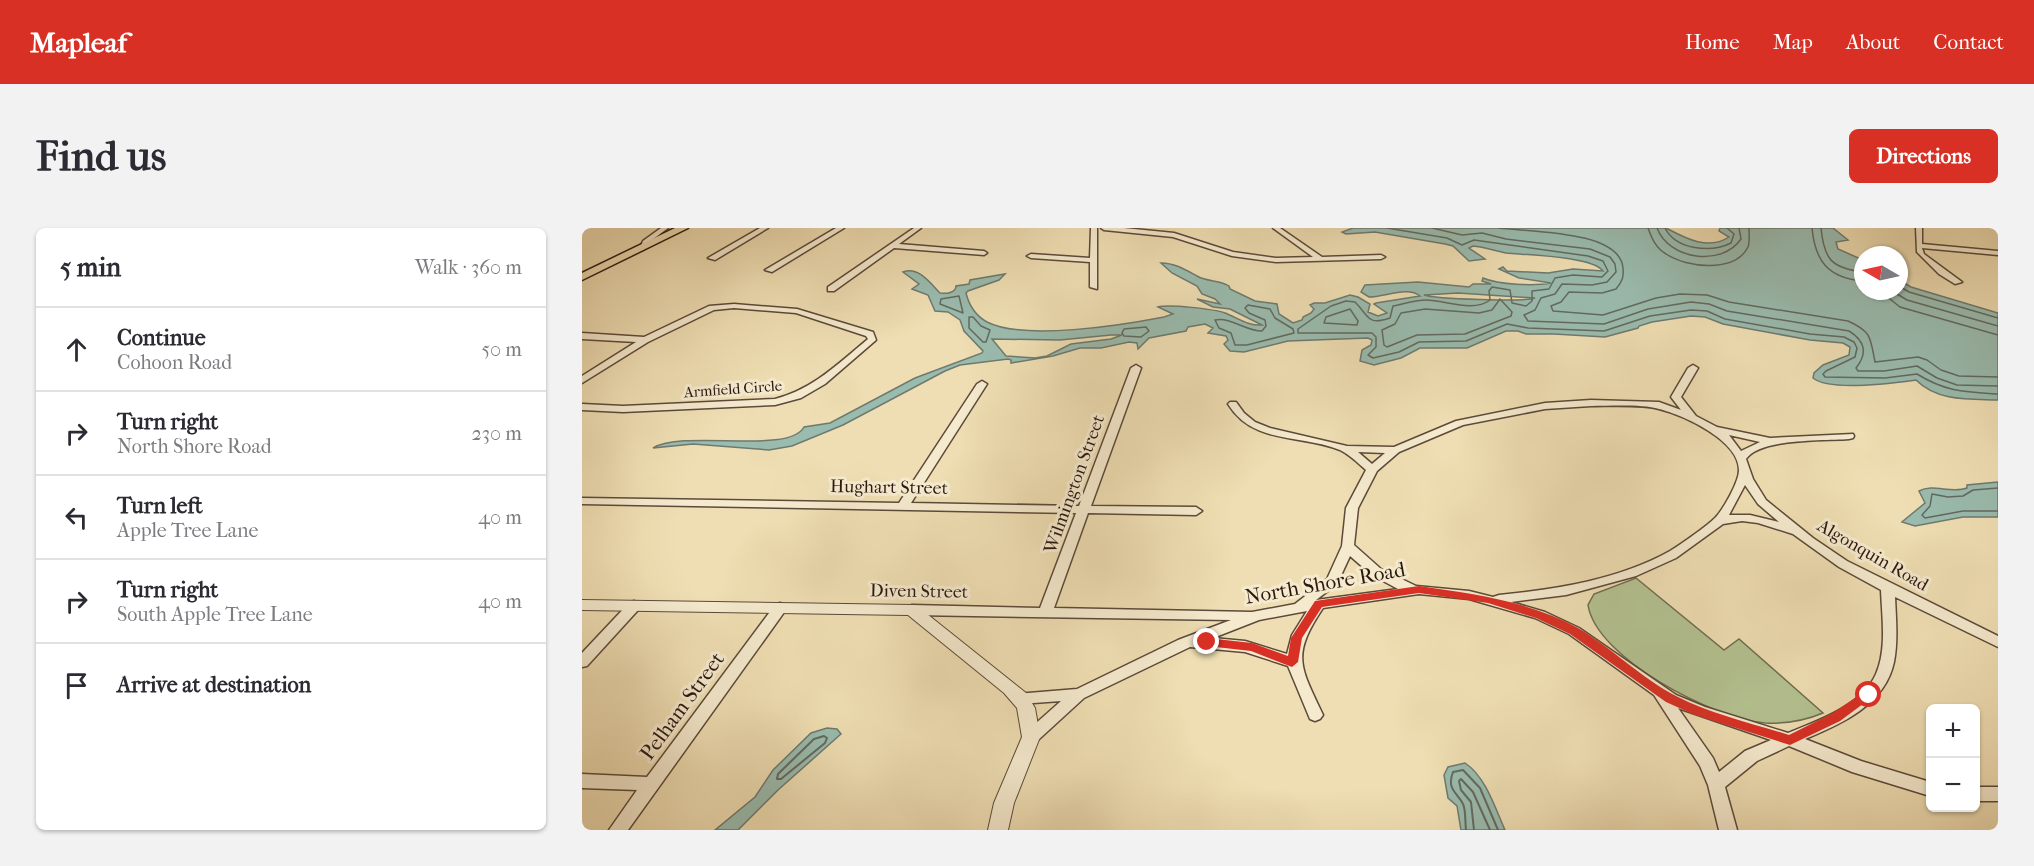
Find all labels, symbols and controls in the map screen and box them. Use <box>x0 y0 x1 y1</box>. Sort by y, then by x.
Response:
text: Mapleaf <box>30 26 127 59</box>
text: Home <box>1685 30 1740 54</box>
text: Map <box>1773 30 1813 54</box>
text: About <box>1846 30 1900 54</box>
text: Contact <box>1933 30 2004 54</box>
button: Directions <box>1849 129 1998 183</box>
text: Find us <box>36 132 166 181</box>
north arrow <box>1854 246 1908 300</box>
text: 5 min <box>60 252 121 283</box>
text: Walk · 360 m <box>415 256 522 279</box>
text: Continue <box>117 325 206 351</box>
icon: ahead <box>60 333 93 366</box>
text: 50 m <box>481 338 522 361</box>
text: Cohoon Road <box>117 351 232 374</box>
street label: Armfield Circle <box>682 377 783 401</box>
text: Turn right <box>117 409 218 435</box>
street label: Wilmington Street <box>1039 412 1109 557</box>
icon: right <box>60 417 93 450</box>
text: 230 m <box>472 422 522 445</box>
text: North Shore Road <box>117 435 272 458</box>
street label: Hughart Street <box>830 476 949 499</box>
text: Turn left <box>117 493 203 519</box>
icon: left <box>60 501 93 534</box>
text: 40 m <box>478 506 522 529</box>
street label: Algonquin Road <box>1813 515 1932 596</box>
text: Apple Tree Lane <box>117 519 258 542</box>
street label: North Shore Road <box>1243 557 1408 609</box>
text: Turn right <box>117 577 218 603</box>
street label: Diven Street <box>870 580 969 603</box>
icon: right <box>60 585 93 618</box>
text: 40 m <box>478 590 522 613</box>
text: South Apple Tree Lane <box>117 603 313 626</box>
route end <box>1193 628 1219 654</box>
street label: Pelham Street <box>635 647 729 765</box>
icon: arrive <box>60 669 93 702</box>
text: Arrive at destination <box>117 672 311 698</box>
route start <box>1855 681 1881 707</box>
map controls <box>1926 704 1980 812</box>
button: + <box>1926 704 1980 758</box>
button: − <box>1926 758 1980 812</box>

